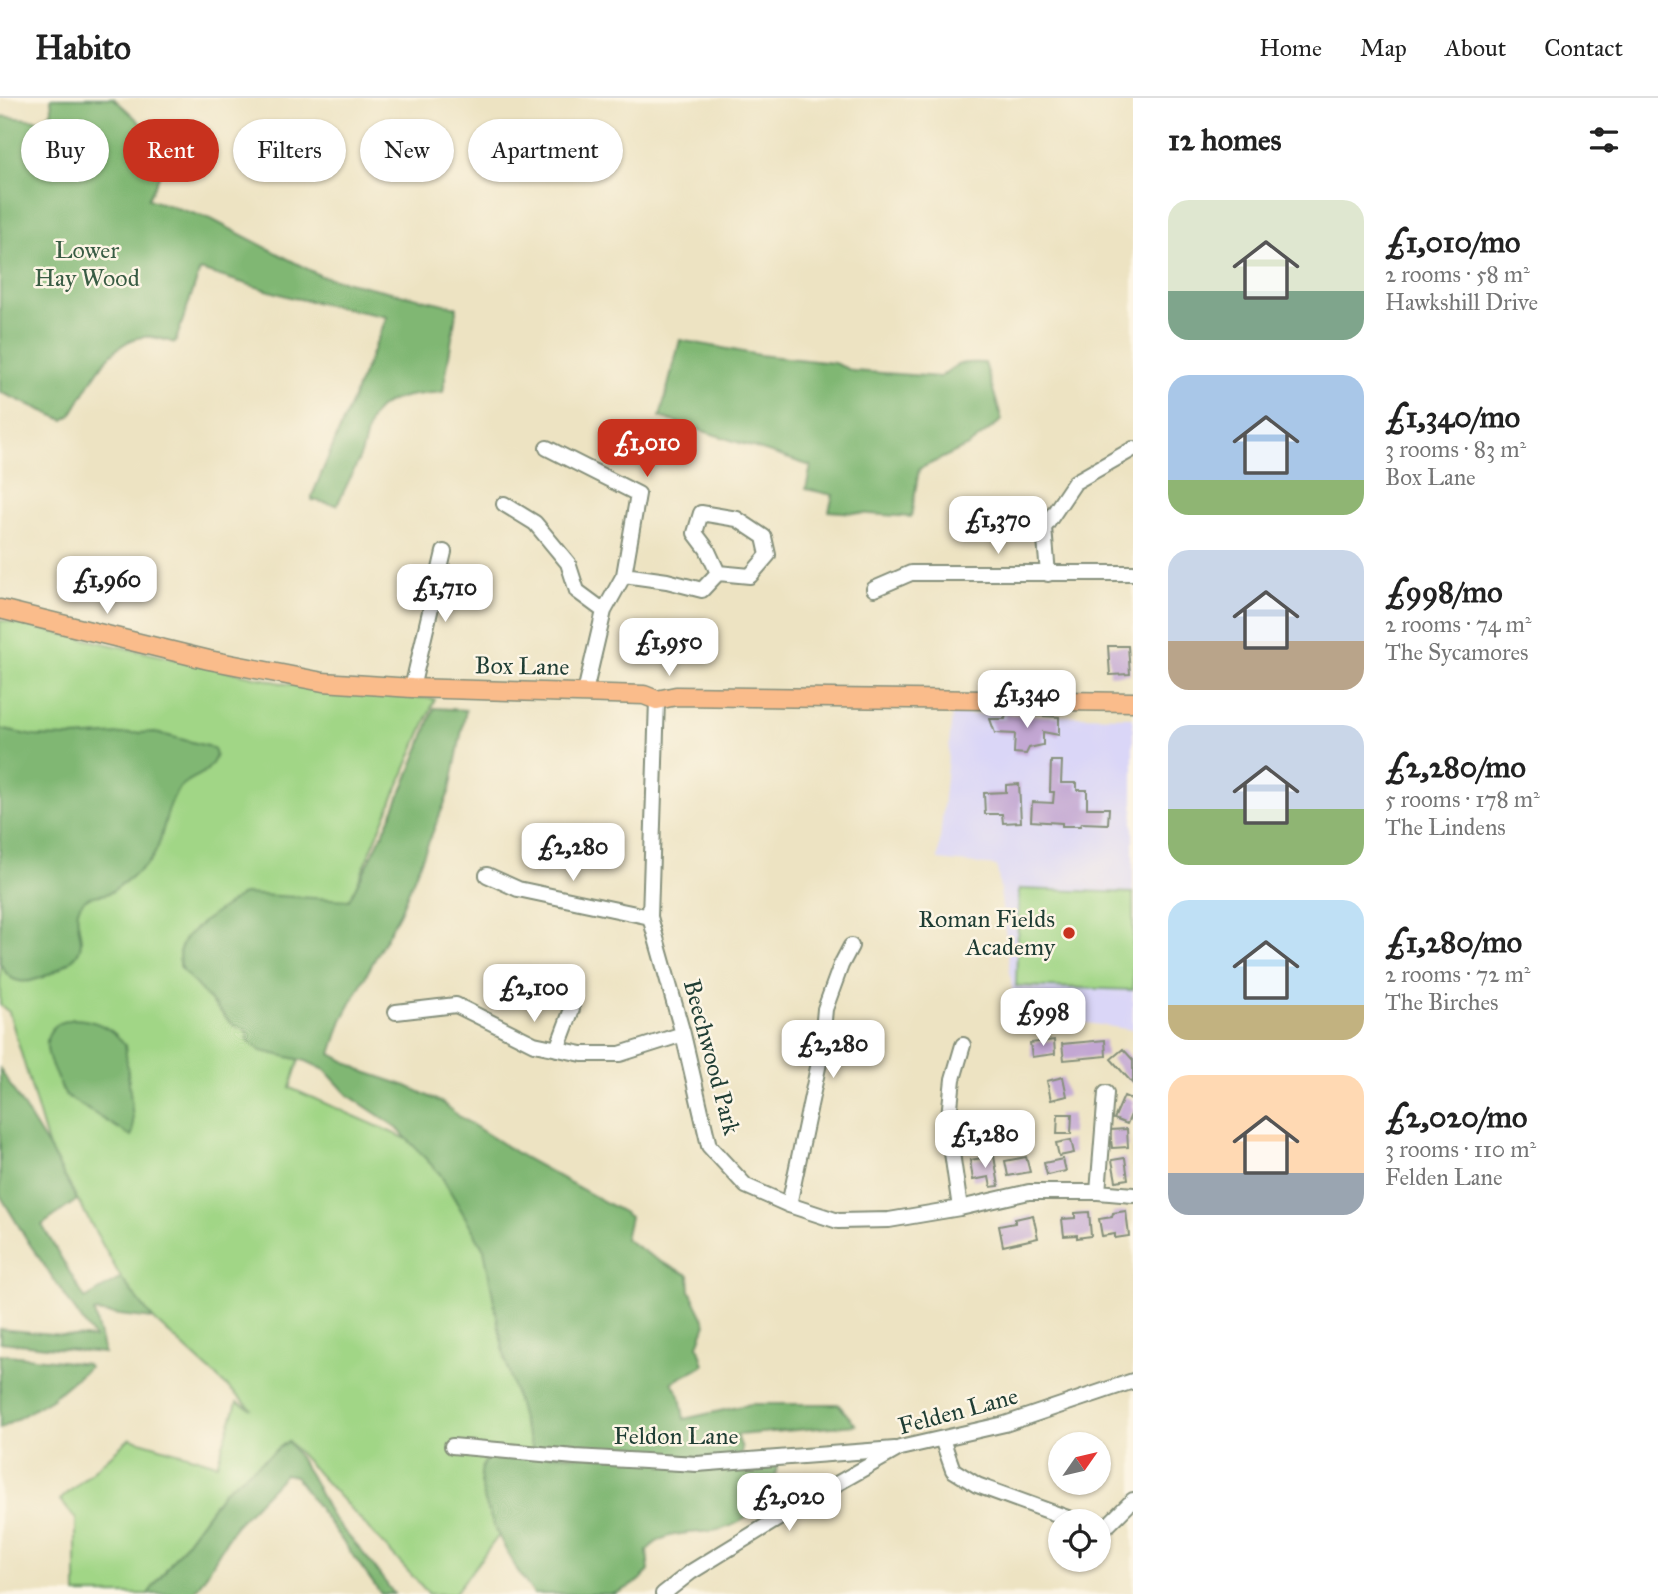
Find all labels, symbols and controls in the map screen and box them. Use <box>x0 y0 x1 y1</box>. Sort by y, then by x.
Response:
text: Habito <box>35 28 131 68</box>
text: Home <box>1259 33 1322 63</box>
text: Map <box>1360 33 1407 63</box>
text: About <box>1445 33 1506 63</box>
text: Contact <box>1544 33 1623 63</box>
chip: Buy <box>21 119 109 182</box>
chip: Rent <box>123 119 219 182</box>
chip: Filters <box>233 119 346 182</box>
chip: New <box>360 119 454 182</box>
chip: Apartment <box>468 119 623 182</box>
icon: filters <box>1585 121 1623 159</box>
text: 12 homes <box>1168 122 1281 158</box>
text: £1,010/mo <box>1385 224 1520 260</box>
icon: home <box>1224 228 1308 312</box>
park label: Lower Hay Wood <box>34 235 140 293</box>
text: 2 rooms · 58 m² <box>1385 260 1530 288</box>
text: Hawkshill Drive <box>1385 288 1538 316</box>
text: £1,340/mo <box>1385 399 1520 435</box>
icon: home <box>1224 403 1308 487</box>
pin: £1,010 <box>590 420 704 479</box>
text: £1,010 <box>614 428 680 456</box>
text: 3 rooms · 83 m² <box>1385 435 1526 463</box>
text: Box Lane <box>1385 463 1476 491</box>
pin: £1,370 <box>941 496 1055 556</box>
text: £1,370 <box>965 505 1031 533</box>
pin: £1,960 <box>50 556 164 616</box>
pin: £1,710 <box>388 564 502 624</box>
text: £1,960 <box>73 565 141 593</box>
text: £1,710 <box>413 573 477 601</box>
text: £998/mo <box>1385 574 1503 610</box>
icon: home <box>1224 578 1308 662</box>
text: 2 rooms · 74 m² <box>1385 610 1531 638</box>
pin: £1,950 <box>612 618 726 678</box>
text: £1,950 <box>635 627 703 655</box>
text: The Sycamores <box>1385 638 1528 666</box>
street label: Box Lane <box>474 650 570 682</box>
pin: £1,340 <box>970 670 1084 730</box>
text: £1,340 <box>994 679 1060 707</box>
text: £2,280/mo <box>1385 749 1526 785</box>
icon: home <box>1224 753 1308 837</box>
text: 5 rooms · 178 m² <box>1385 785 1540 813</box>
text: The Lindens <box>1385 813 1506 841</box>
pin: £2,280 <box>516 824 630 883</box>
text: £2,280 <box>538 832 608 860</box>
place label: Roman Fields Academy <box>918 904 1056 962</box>
text: £1,280/mo <box>1385 924 1522 960</box>
marker: Roman Fields Academy <box>1061 925 1077 941</box>
icon: home <box>1224 928 1308 1012</box>
text: 2 rooms · 72 m² <box>1385 960 1530 988</box>
pin: £2,100 <box>477 964 591 1024</box>
text: £2,100 <box>499 973 569 1001</box>
street label: Beechwood Park <box>677 976 747 1139</box>
pin: £998 <box>1002 988 1084 1048</box>
text: The Birches <box>1385 988 1498 1016</box>
text: £998 <box>1017 997 1069 1025</box>
pin: £2,280 <box>776 1020 890 1080</box>
text: £2,280 <box>798 1029 868 1057</box>
text: £2,020/mo <box>1385 1099 1527 1135</box>
icon: home <box>1224 1103 1308 1187</box>
pin: £1,280 <box>928 1110 1042 1170</box>
text: £1,280 <box>951 1119 1019 1147</box>
text: 3 rooms · 110 m² <box>1385 1135 1536 1163</box>
text: Felden Lane <box>1385 1163 1503 1191</box>
street label: Felden Lane <box>895 1381 1021 1441</box>
street label: Feldon Lane <box>614 1421 738 1451</box>
north arrow <box>1048 1432 1111 1494</box>
map controls <box>1048 1432 1111 1572</box>
pin: £2,020 <box>732 1474 846 1533</box>
text: £2,020 <box>753 1482 825 1510</box>
button: locate <box>1048 1509 1111 1572</box>

